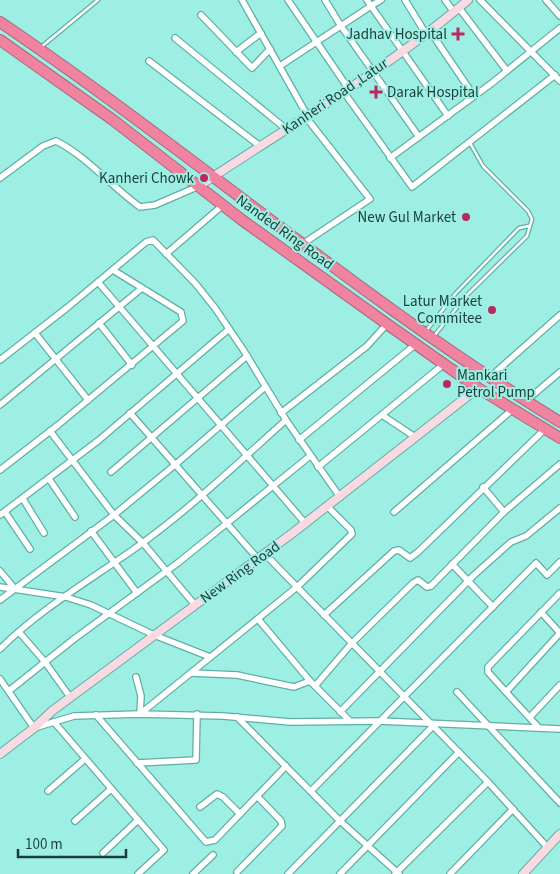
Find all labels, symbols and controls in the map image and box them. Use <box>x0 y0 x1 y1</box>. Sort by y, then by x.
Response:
place label: Jadhav Hospital <box>346 24 447 45</box>
marker: Jadhav Hospital <box>451 27 465 41</box>
street label: Kanheri Road ,Latur <box>278 53 393 140</box>
place label: Darak Hospital <box>387 82 479 103</box>
marker: Darak Hospital <box>369 85 383 99</box>
place label: Kanheri Chowk <box>99 168 195 189</box>
marker: Kanheri Chowk <box>198 172 210 184</box>
street label: Nanded Ring Road <box>232 190 338 275</box>
place label: New Gul Market <box>358 207 456 228</box>
marker: New Gul Market <box>460 211 472 223</box>
place label: Latur Market Commitee <box>403 291 482 329</box>
marker: Latur Market Commitee <box>486 304 498 316</box>
place label: Mankari Petrol Pump <box>457 365 535 403</box>
marker: Mankari Petrol Pump <box>441 378 453 390</box>
street label: New Ring Road <box>196 536 285 609</box>
scale bar <box>18 826 125 858</box>
text: 100 m <box>25 834 63 855</box>

